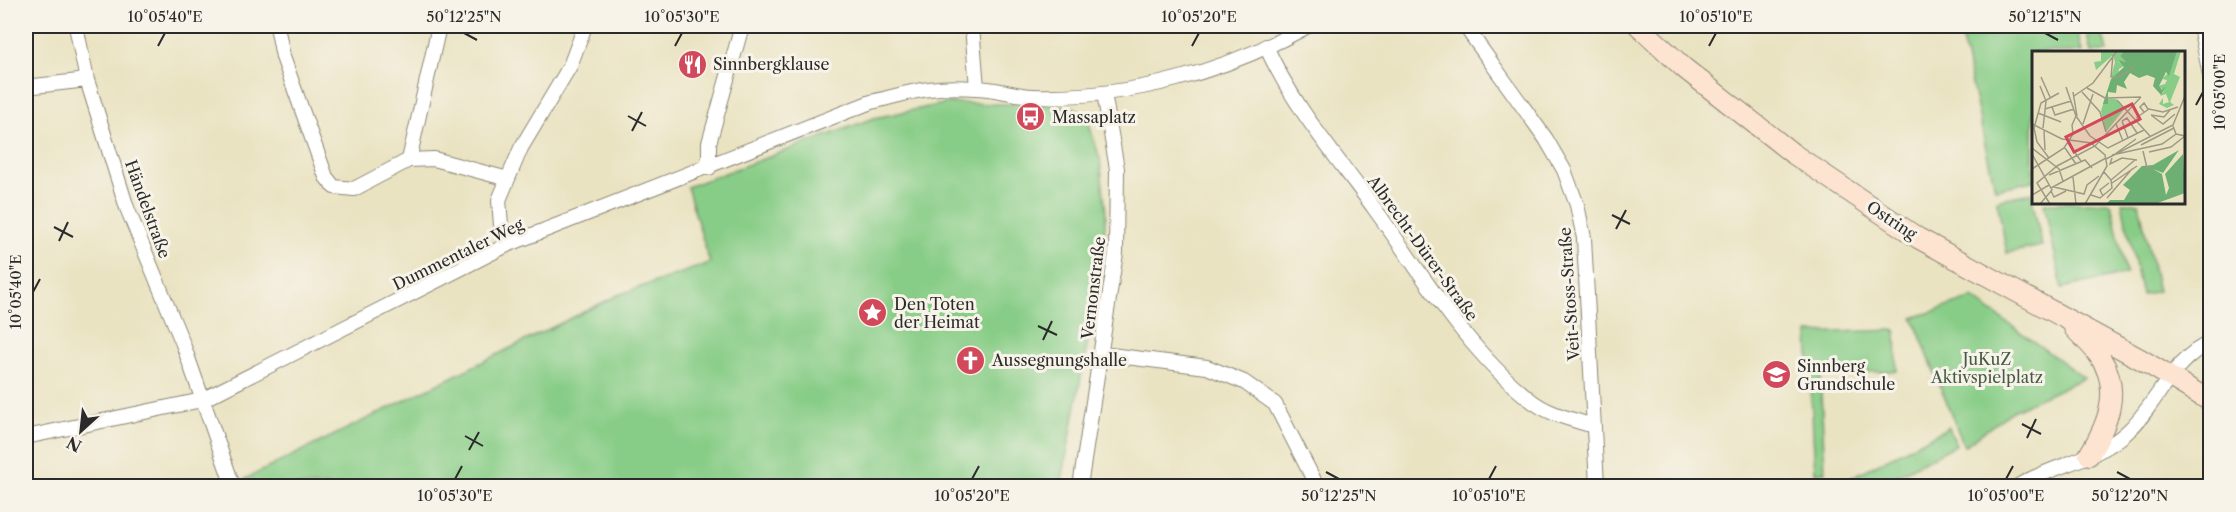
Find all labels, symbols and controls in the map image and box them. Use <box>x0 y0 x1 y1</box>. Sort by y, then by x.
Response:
text: 10°05'40"E <box>128 7 203 26</box>
text: 50°12'25"N <box>426 7 502 26</box>
text: 10°05'30"E <box>644 7 720 26</box>
text: 10°05'20"E <box>1161 7 1237 26</box>
text: 10°05'10"E <box>1679 7 1753 26</box>
text: 50°12'15"N <box>2008 7 2082 26</box>
restaurant icon: Sinnbergklause <box>676 48 708 80</box>
inset map <box>2032 51 2185 204</box>
place label: Sinnbergklause <box>713 54 829 74</box>
text: 10°05'00"E <box>2210 54 2229 130</box>
bus stop icon: Massaplatz <box>1015 101 1047 133</box>
place label: Massaplatz <box>1052 107 1136 127</box>
street label: Händelstraße <box>121 157 175 261</box>
street label: Albrecht-Dürer-Straße <box>1363 171 1483 325</box>
street label: Ostring <box>1863 196 1921 244</box>
street label: Dummentaler Weg <box>389 213 527 294</box>
street label: Veit-Stoss-Straße <box>1554 227 1584 362</box>
street label: Vernonstraße <box>1077 235 1109 342</box>
text: 10°05'40"E <box>6 255 25 330</box>
place label: Den Toten der Heimat <box>894 294 980 332</box>
place icon: Den Toten der Heimat <box>857 297 889 329</box>
church icon: Aussegnungshalle <box>955 344 987 376</box>
park label: JuKuZ Aktivspielplatz <box>1930 349 2043 387</box>
place label: Aussegnungshalle <box>991 350 1127 370</box>
place label: Sinnberg Grundschule <box>1797 356 1895 394</box>
school or university icon: Sinnberg Grundschule <box>1760 359 1792 391</box>
north arrow <box>51 401 111 461</box>
text: N <box>63 432 85 456</box>
text: 10°05'30"E <box>417 486 493 505</box>
text: 10°05'20"E <box>934 486 1010 505</box>
text: 50°12'25"N <box>1301 486 1377 505</box>
text: 10°05'10"E <box>1452 486 1526 505</box>
text: 10°05'00"E <box>1968 486 2044 505</box>
text: 50°12'20"N <box>2092 486 2168 505</box>

